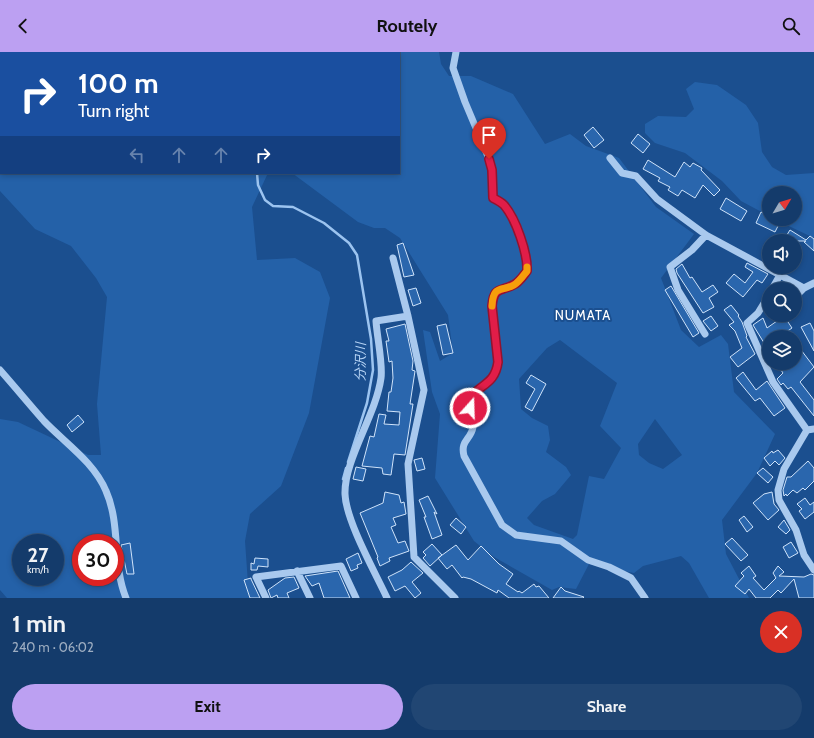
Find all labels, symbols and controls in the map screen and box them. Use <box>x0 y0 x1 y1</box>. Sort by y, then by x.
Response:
icon: back <box>12 15 34 37</box>
text: Routely <box>377 15 437 37</box>
icon: search <box>780 15 802 37</box>
text: 100 m <box>78 66 159 100</box>
icon: right <box>12 68 64 120</box>
text: Turn right <box>78 100 149 122</box>
pin <box>472 118 506 159</box>
icon: arrive <box>478 124 500 146</box>
icon: left <box>126 144 148 166</box>
icon: ahead <box>168 144 190 166</box>
icon: ahead <box>210 144 232 166</box>
icon: right <box>252 144 274 166</box>
north arrow <box>762 186 802 226</box>
map controls <box>762 186 802 370</box>
button: sound <box>762 234 802 274</box>
button: search <box>762 282 802 322</box>
district label: NUMATA <box>555 307 611 323</box>
button: layers <box>762 330 802 370</box>
water label: 分沢川 <box>352 340 368 382</box>
position arrow <box>449 387 491 429</box>
speed limit sign: 30 <box>72 534 124 586</box>
text: 27 <box>28 543 48 567</box>
text: km/h <box>27 563 49 576</box>
text: 1 min <box>12 609 66 638</box>
button: close <box>760 611 802 653</box>
text: 240 m · 06:02 <box>12 639 94 655</box>
button: Exit <box>12 684 403 730</box>
button: Share <box>411 684 802 730</box>

